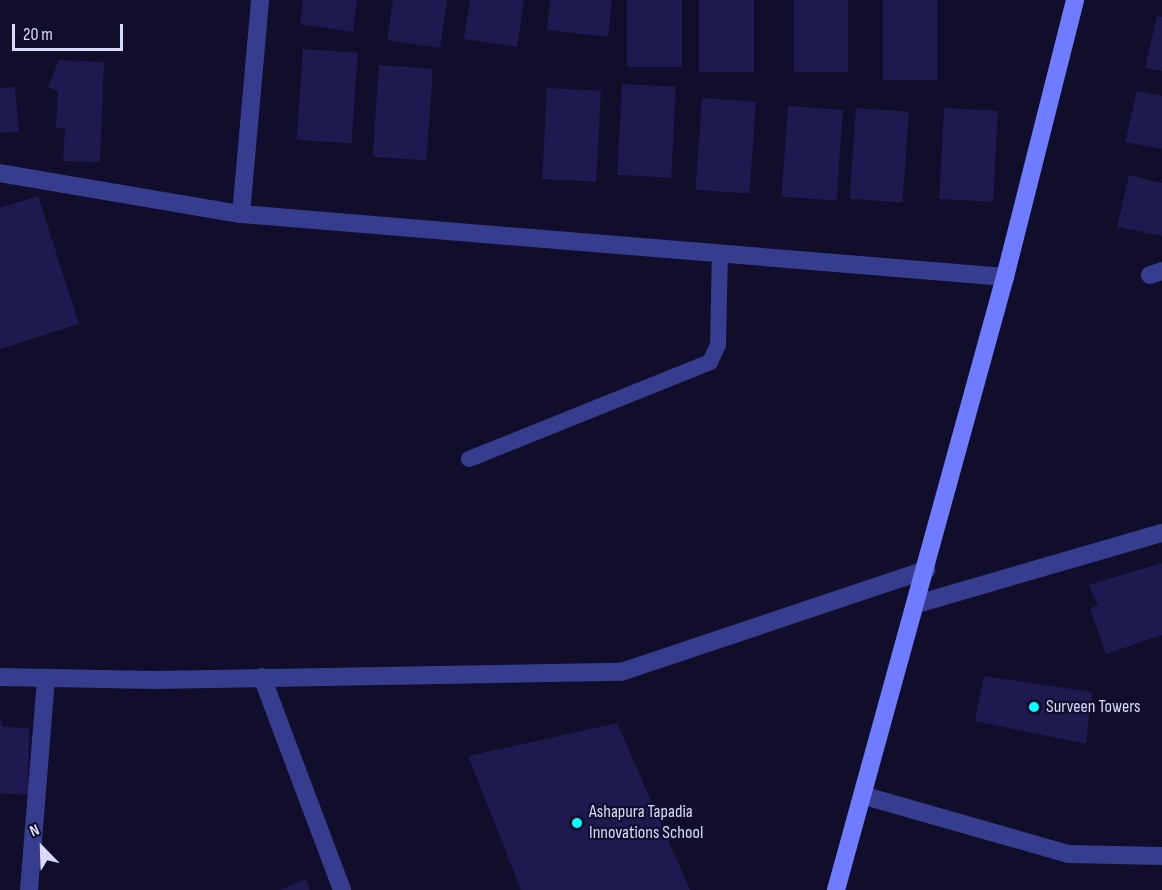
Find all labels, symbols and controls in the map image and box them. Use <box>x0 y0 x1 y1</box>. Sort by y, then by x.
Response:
scale bar <box>15 12 126 50</box>
text: 20 m <box>23 24 53 45</box>
place label: Surveen Towers <box>1046 696 1141 718</box>
marker: Surveen Towers <box>1027 700 1041 714</box>
place label: Ashapura Tapadia Innovations School <box>589 802 703 844</box>
marker: Ashapura Tapadia Innovations School <box>570 816 584 830</box>
north arrow <box>12 818 72 878</box>
text: N <box>27 821 42 841</box>

